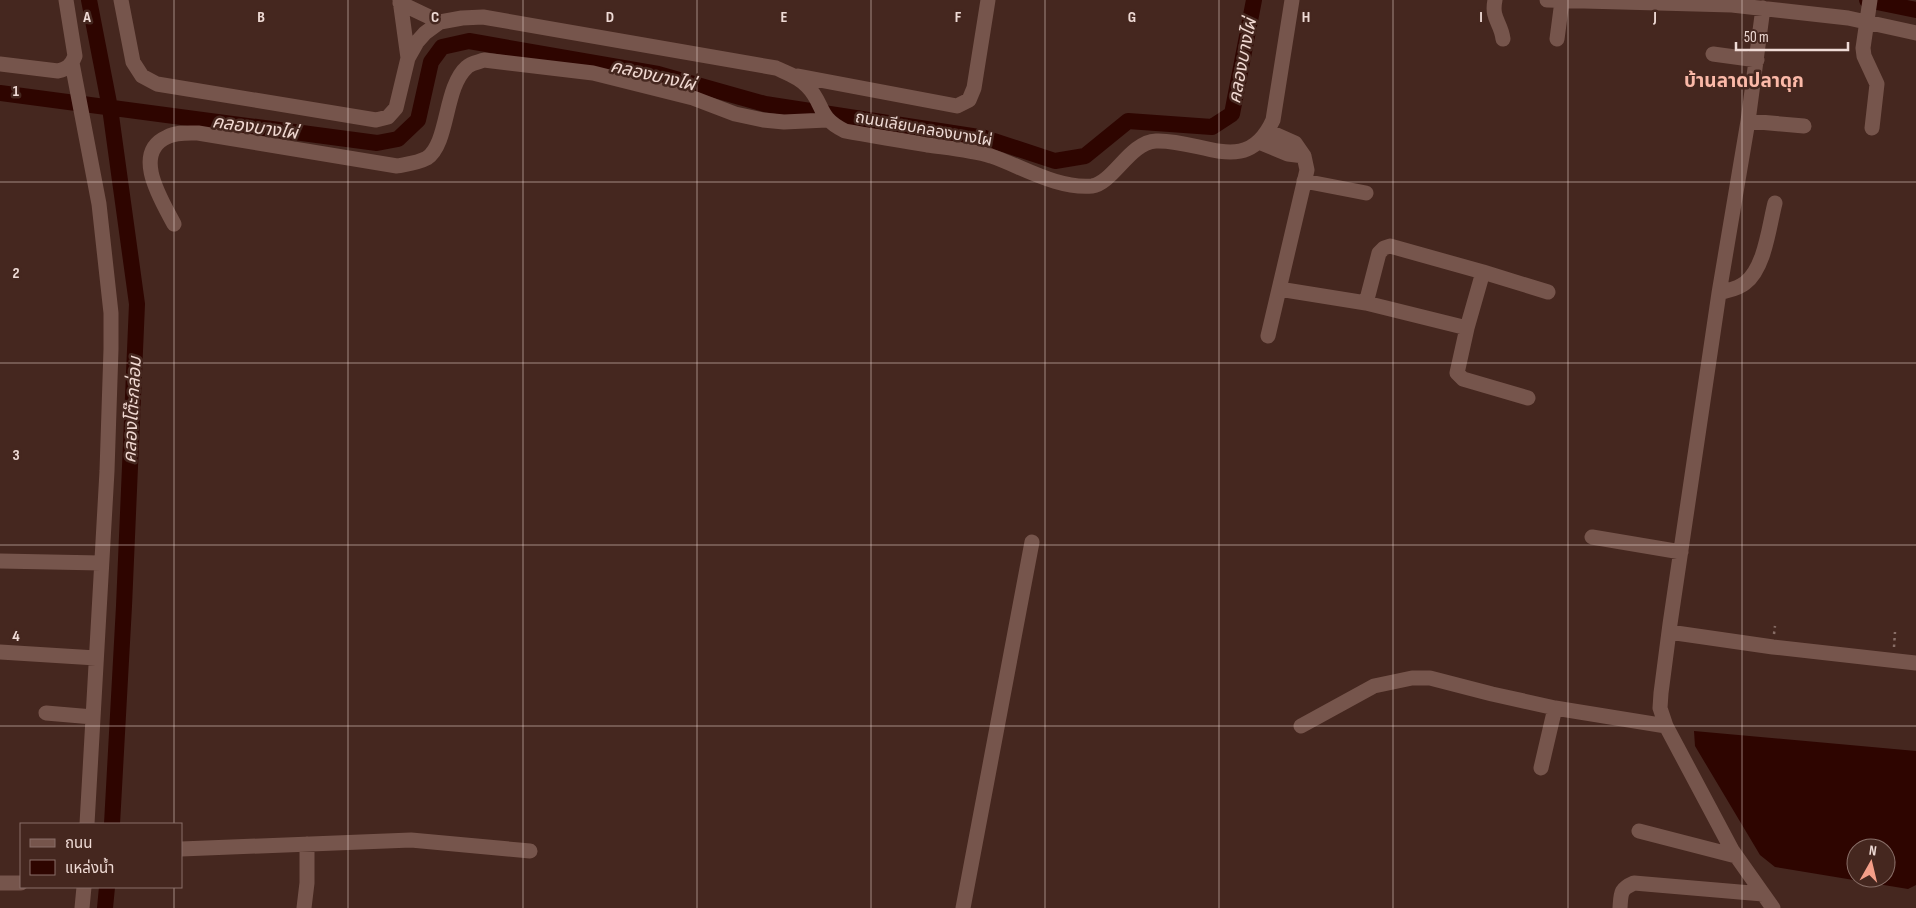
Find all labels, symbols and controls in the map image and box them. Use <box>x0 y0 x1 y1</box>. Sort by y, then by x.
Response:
text: A <box>82 8 91 27</box>
text: B <box>257 8 265 27</box>
text: C <box>431 8 439 27</box>
text: D <box>606 8 614 27</box>
text: E <box>781 8 788 27</box>
text: F <box>955 8 962 27</box>
text: G <box>1128 8 1136 27</box>
text: H <box>1302 8 1310 27</box>
text: I <box>1479 8 1483 27</box>
text: J <box>1652 8 1657 27</box>
water label: คลองบางไผ่ <box>1224 14 1262 105</box>
scale bar <box>1736 20 1848 52</box>
text: 50 m <box>1744 28 1769 47</box>
water label: คลองบางไผ่ <box>608 56 700 96</box>
district label: บ้านลาดปลาดุก <box>1684 70 1804 93</box>
text: 1 <box>13 82 20 101</box>
street label: ถนนเลียบคลองบางไผ่ <box>854 108 994 151</box>
water label: คลองบางไผ่ <box>211 111 302 144</box>
text: 2 <box>12 264 20 283</box>
water label: คลองโต๊ะกล่อม <box>119 354 146 464</box>
text: 3 <box>12 446 20 465</box>
text: 4 <box>12 627 20 646</box>
legend <box>20 823 182 888</box>
text: ถนน <box>65 834 92 853</box>
north arrow <box>1846 838 1896 888</box>
text: N <box>1868 842 1878 860</box>
text: แหล่งน้ำ <box>65 857 114 878</box>

